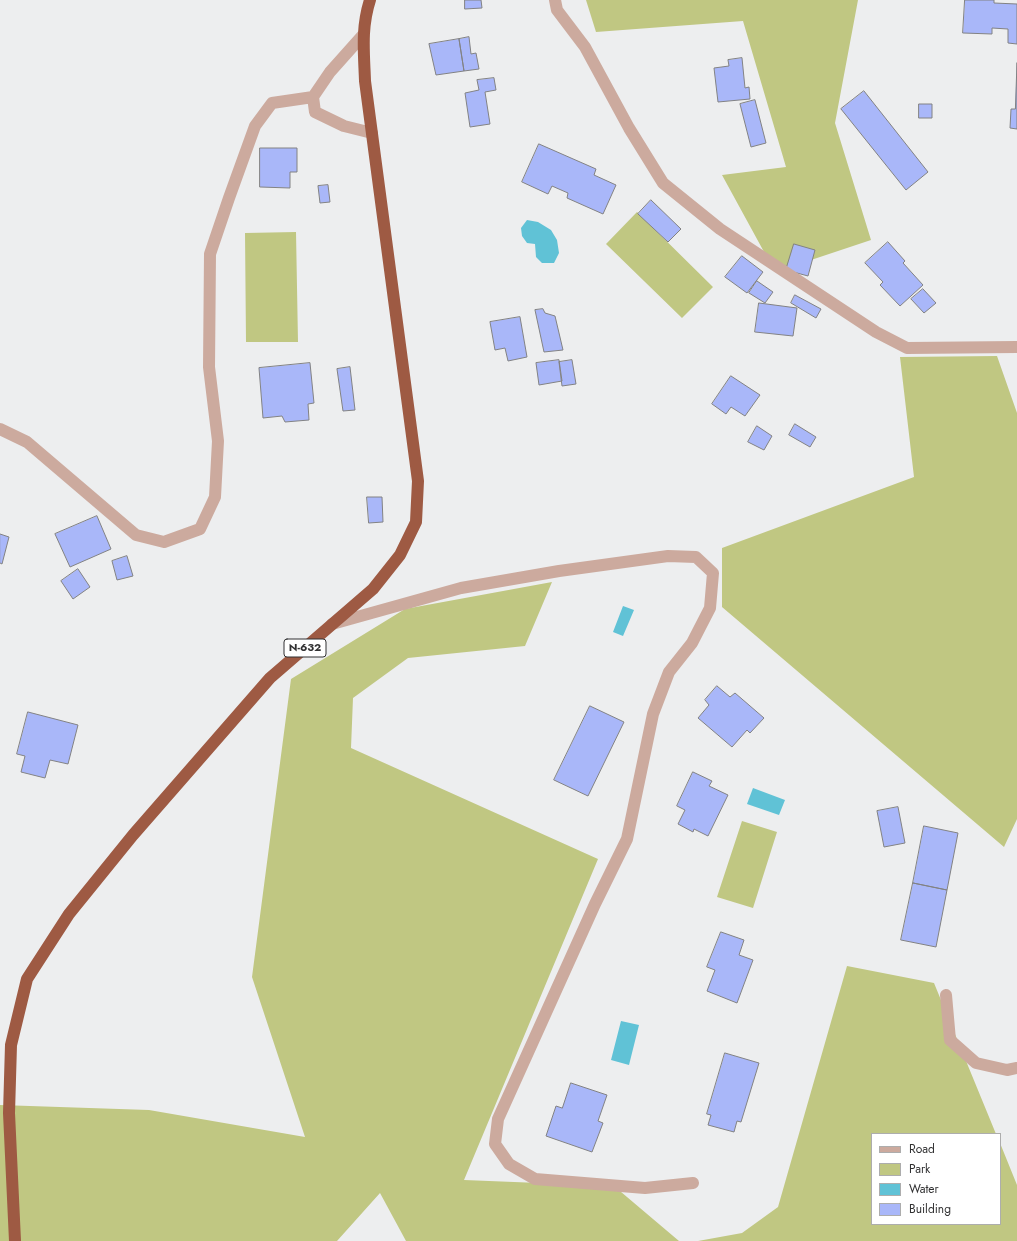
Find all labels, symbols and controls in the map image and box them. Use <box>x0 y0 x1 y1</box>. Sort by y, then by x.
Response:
road number: N-632 <box>284 639 326 657</box>
legend <box>871 1133 1001 1225</box>
text: Road <box>909 1140 935 1158</box>
text: Park <box>909 1160 930 1178</box>
text: Water <box>909 1180 939 1198</box>
text: Building <box>909 1200 951 1218</box>

